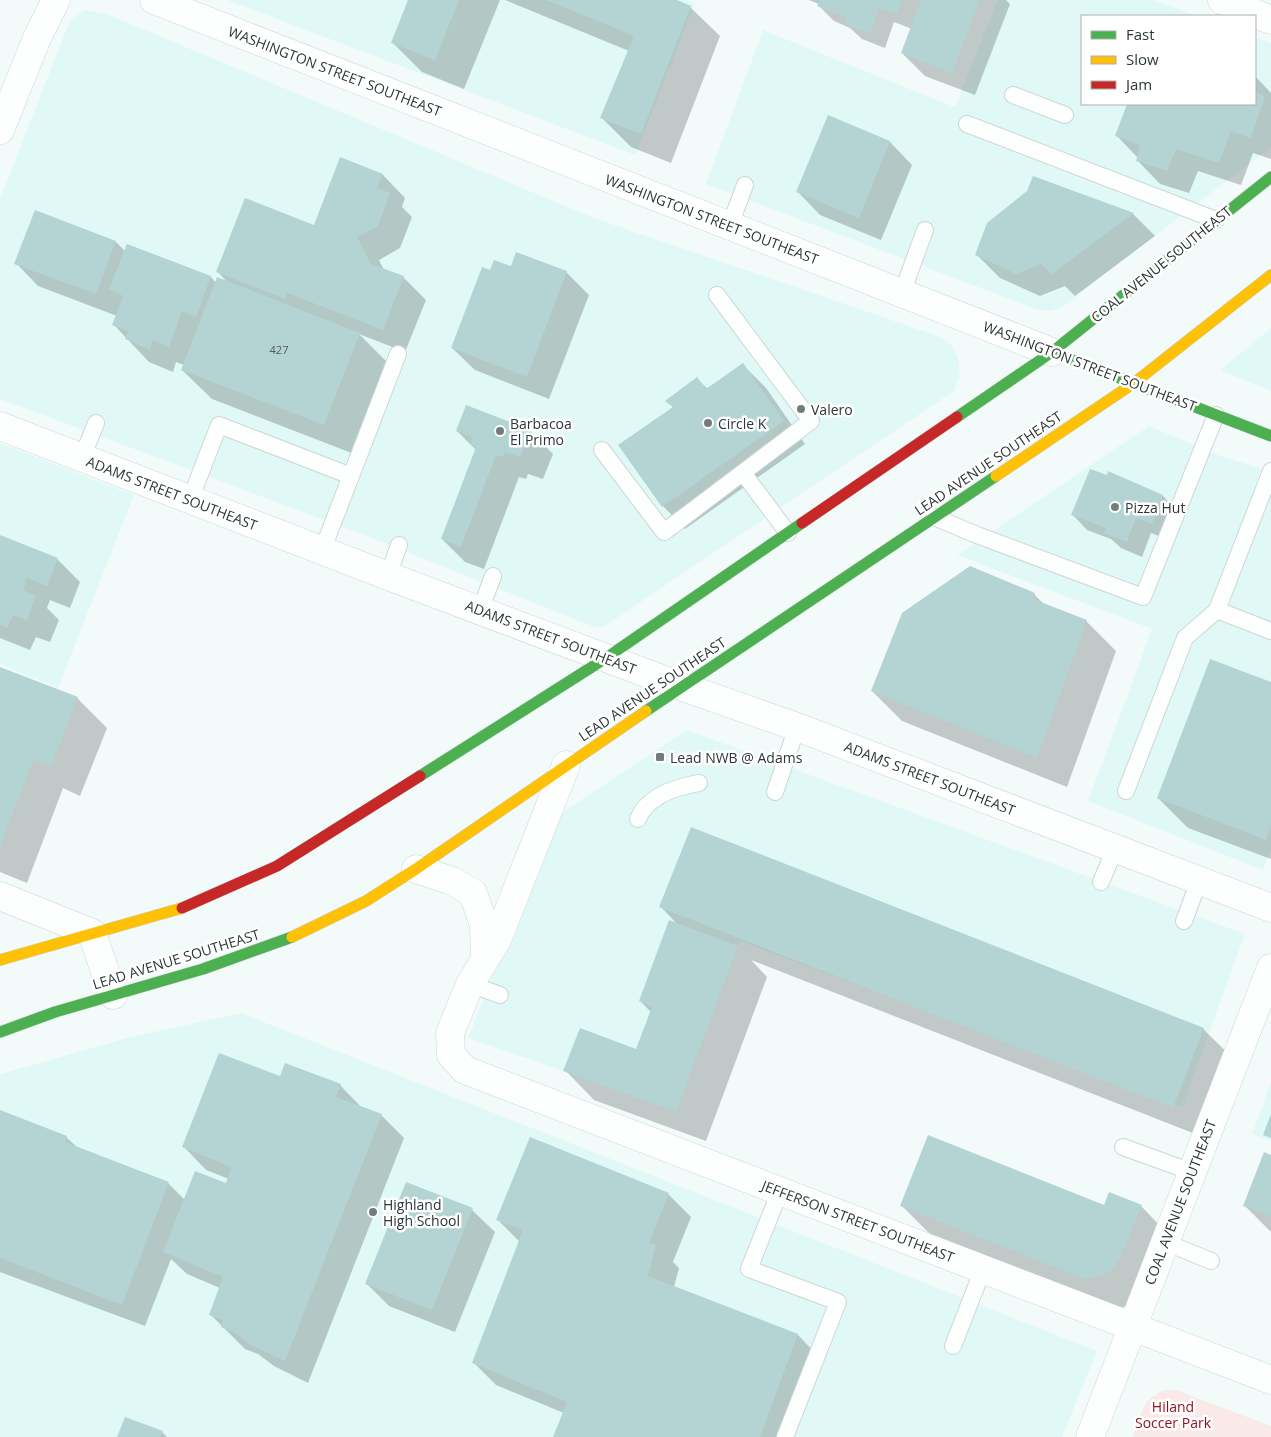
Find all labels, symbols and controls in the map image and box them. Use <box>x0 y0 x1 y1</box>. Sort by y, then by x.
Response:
legend <box>1081 15 1256 105</box>
street label: WASHINGTON STREET SOUTHEAST <box>226 21 445 121</box>
text: Fast <box>1126 24 1155 44</box>
text: Slow <box>1126 49 1159 69</box>
text: Jam <box>1124 74 1152 94</box>
street label: WASHINGTON STREET SOUTHEAST <box>603 169 822 269</box>
street label: COAL AVENUE SOUTHEAST <box>1087 201 1235 327</box>
street label: WASHINGTON STREET SOUTHEAST <box>981 316 1200 416</box>
house number: 427 <box>270 342 288 357</box>
place label: Valero <box>811 400 853 419</box>
marker: Valero <box>795 403 807 415</box>
street label: LEAD AVENUE SOUTHEAST <box>911 406 1066 519</box>
place label: Barbacoa El Primo <box>510 414 572 449</box>
place label: Circle K <box>718 414 767 433</box>
marker: Circle K <box>702 417 714 429</box>
marker: Barbacoa El Primo <box>494 425 506 437</box>
street label: ADAMS STREET SOUTHEAST <box>84 452 260 534</box>
place label: Pizza Hut <box>1125 498 1185 517</box>
marker: Pizza Hut <box>1109 501 1121 513</box>
street label: ADAMS STREET SOUTHEAST <box>463 596 639 678</box>
street label: LEAD AVENUE SOUTHEAST <box>575 632 730 745</box>
street label: ADAMS STREET SOUTHEAST <box>842 737 1018 819</box>
place label: Lead NWB @ Adams <box>670 748 803 767</box>
marker: Lead NWB @ Adams <box>654 751 666 763</box>
street label: LEAD AVENUE SOUTHEAST <box>90 924 262 993</box>
street label: COAL AVENUE SOUTHEAST <box>1140 1116 1220 1287</box>
street label: JEFFERSON STREET SOUTHEAST <box>757 1175 957 1267</box>
place label: Highland High School <box>383 1195 460 1230</box>
marker: Highland High School <box>367 1206 379 1218</box>
park label: Hiland Soccer Park <box>1135 1397 1212 1432</box>

